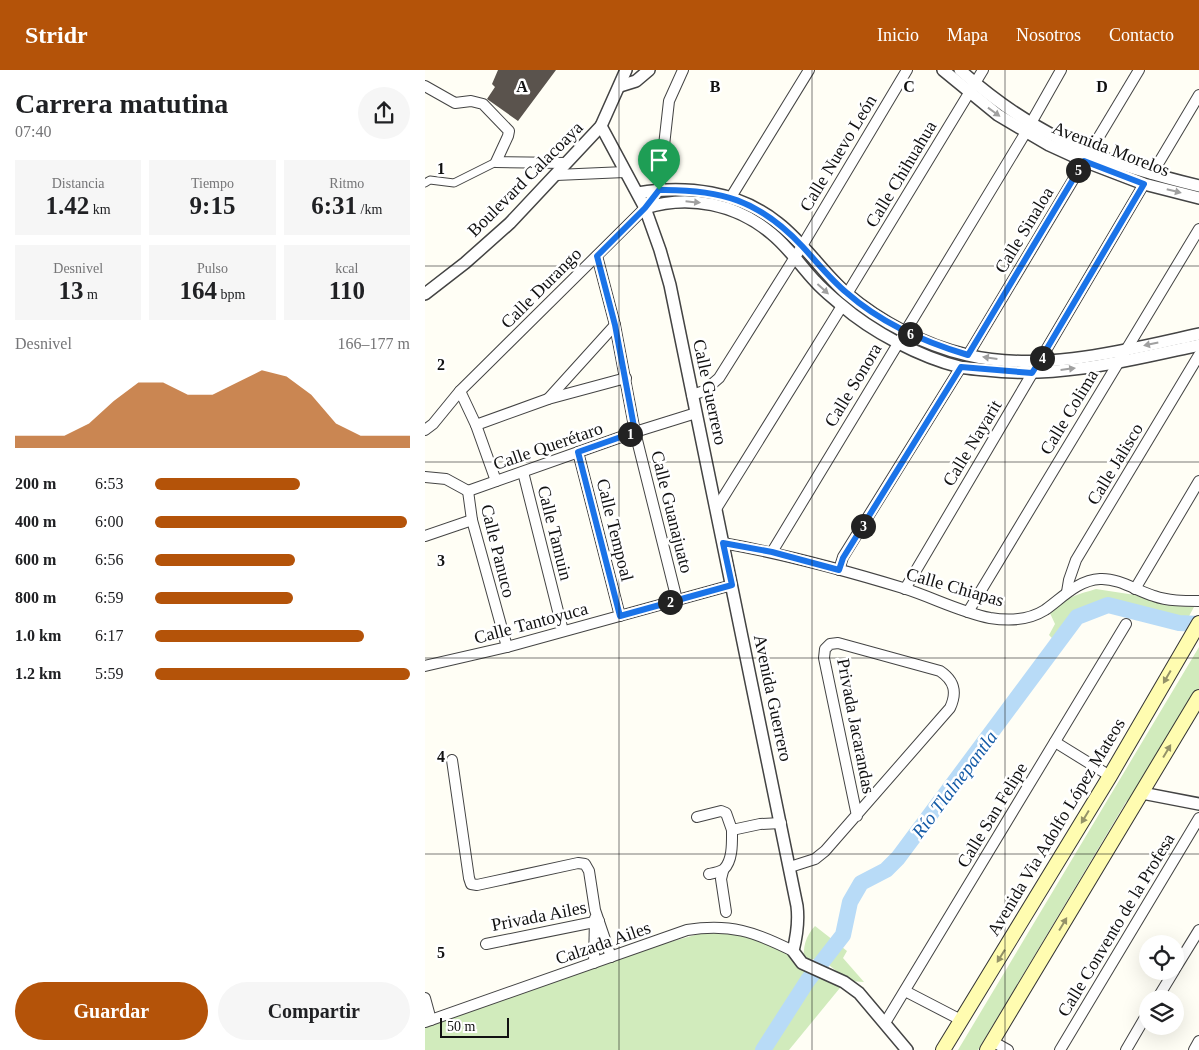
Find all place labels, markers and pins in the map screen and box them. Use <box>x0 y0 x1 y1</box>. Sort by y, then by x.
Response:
pin <box>638 139 680 190</box>
pin: 5 <box>1065 158 1091 182</box>
pin: 6 <box>897 322 923 346</box>
pin: 4 <box>1029 346 1055 370</box>
pin: 1 <box>617 422 643 446</box>
pin: 3 <box>851 514 875 538</box>
pin: 2 <box>657 590 683 614</box>

